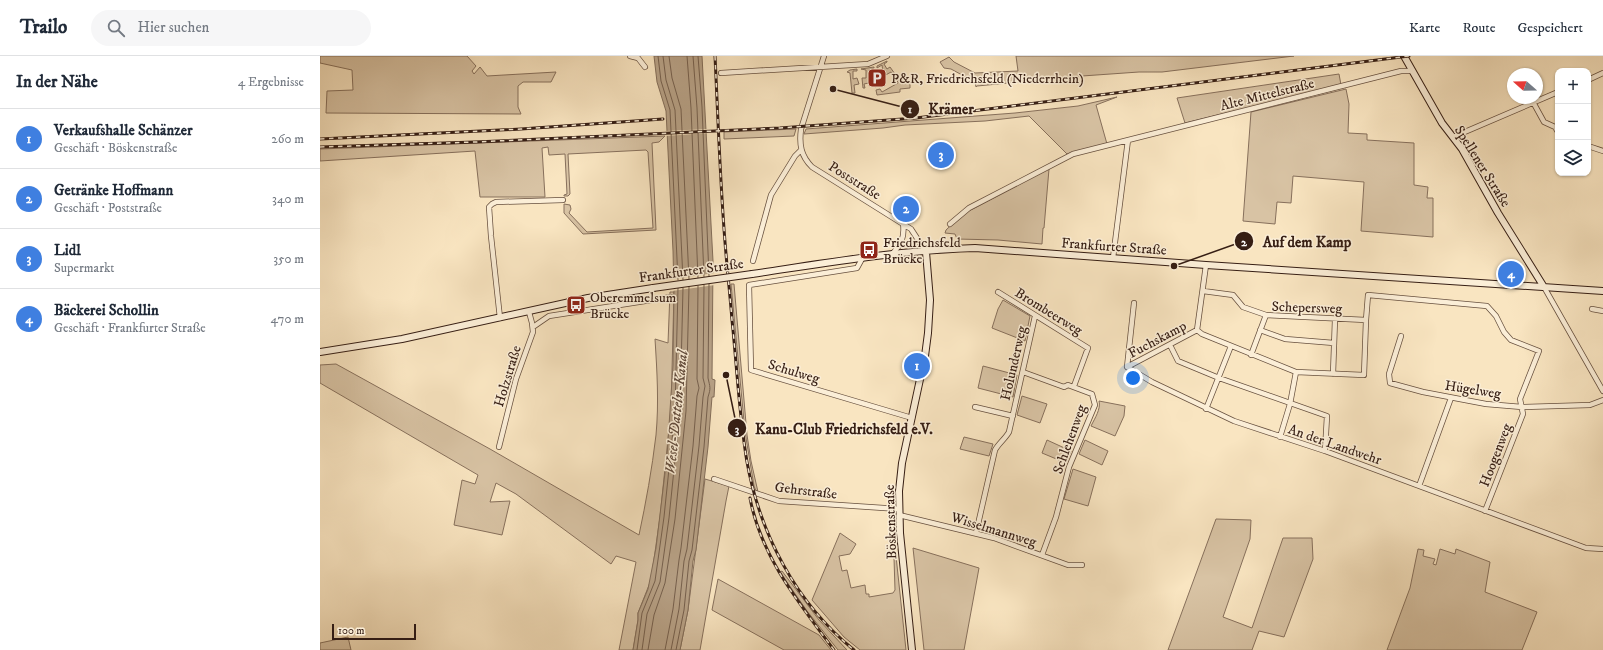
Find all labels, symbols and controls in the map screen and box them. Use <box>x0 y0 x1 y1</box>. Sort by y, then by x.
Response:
search box <box>91 10 371 46</box>
text: Trailo <box>20 16 67 39</box>
icon: search <box>105 17 127 39</box>
text: Hier suchen <box>137 18 209 37</box>
text: Karte <box>1409 19 1440 37</box>
text: Route <box>1462 19 1495 37</box>
text: Gespeichert <box>1517 19 1583 37</box>
parking icon: P&R, Friedrichsfeld (Niederrhein) <box>866 67 888 89</box>
north arrow <box>1507 68 1543 104</box>
map controls <box>1555 68 1591 176</box>
button: + <box>1555 68 1591 104</box>
place label: P&R, Friedrichsfeld (Niederrhein) <box>891 70 1084 88</box>
text: In der Nähe <box>16 71 98 93</box>
text: 4 Ergebnisse <box>238 74 304 90</box>
street label: Alte Mittelstraße <box>1218 75 1316 115</box>
callout: Krämer <box>900 95 981 122</box>
text: Krämer <box>928 100 974 119</box>
text: 1 <box>908 102 913 117</box>
button: − <box>1555 104 1591 140</box>
text: Verkaufshalle Schänzer <box>54 121 193 140</box>
street label: Spellener Straße <box>1450 122 1514 211</box>
text: 1 <box>27 131 31 147</box>
text: 260 m <box>271 131 304 147</box>
text: Geschäft · Böskenstraße <box>54 140 177 156</box>
pin: 3 <box>928 140 954 170</box>
button: layers <box>1555 140 1591 176</box>
street label: Poststraße <box>825 158 884 204</box>
text: Getränke Hoffmann <box>54 181 173 200</box>
text: 2 <box>26 191 32 207</box>
text: 340 m <box>272 191 304 207</box>
pin: 2 <box>893 194 919 224</box>
text: Geschäft · Poststraße <box>54 200 162 216</box>
callout: Auf dem Kamp <box>1234 228 1359 255</box>
text: Auf dem Kamp <box>1262 233 1352 252</box>
place label: Friedrichsfeld Brücke <box>883 234 961 268</box>
street label: Frankfurter Straße <box>1061 234 1167 260</box>
text: 2 <box>1241 235 1248 250</box>
bus stop icon: Friedrichsfeld Brücke <box>858 239 880 261</box>
text: Lidl <box>54 241 81 260</box>
text: 3 <box>27 251 31 267</box>
text: 350 m <box>273 251 304 267</box>
street label: Frankfurter Straße <box>638 255 745 287</box>
pin: 4 <box>1498 259 1524 289</box>
text: Supermarkt <box>54 260 114 276</box>
street label: Brombeerweg <box>1011 284 1086 340</box>
place label: Oberemmelsum Brücke <box>590 289 677 323</box>
bus stop icon: Oberemmelsum Brücke <box>565 294 587 316</box>
street label: Schepersweg <box>1271 298 1343 318</box>
text: Bäckerei Schollin <box>54 301 159 320</box>
text: 4 <box>25 311 33 327</box>
text: 470 m <box>271 311 304 327</box>
street label: Fuchskamp <box>1125 317 1190 363</box>
text: Geschäft · Frankfurter Straße <box>54 320 206 336</box>
street label: Holunderweg <box>997 324 1031 402</box>
street label: Holzstraße <box>490 343 526 409</box>
water label: Wesel-Datteln-Kanal <box>661 347 693 475</box>
pin: 1 <box>904 351 930 381</box>
street label: Schulweg <box>766 356 822 388</box>
your location <box>1123 368 1143 388</box>
street label: Hügelweg <box>1444 377 1502 403</box>
street label: Schlehenweg <box>1049 402 1091 477</box>
callout: Kanu-Club Friedrichsfeld e.V. <box>727 415 941 442</box>
text: Kanu-Club Friedrichsfeld e.V. <box>755 420 933 439</box>
street label: An der Landwehr <box>1286 421 1385 470</box>
street label: Hoogenweg <box>1476 421 1516 490</box>
text: 3 <box>735 422 740 437</box>
street label: Gehrstraße <box>774 478 838 504</box>
street label: Böskenstraße <box>881 484 901 560</box>
street label: Wisselmannweg <box>948 508 1039 552</box>
scale bar <box>332 622 416 641</box>
text: 100 m <box>338 624 364 638</box>

